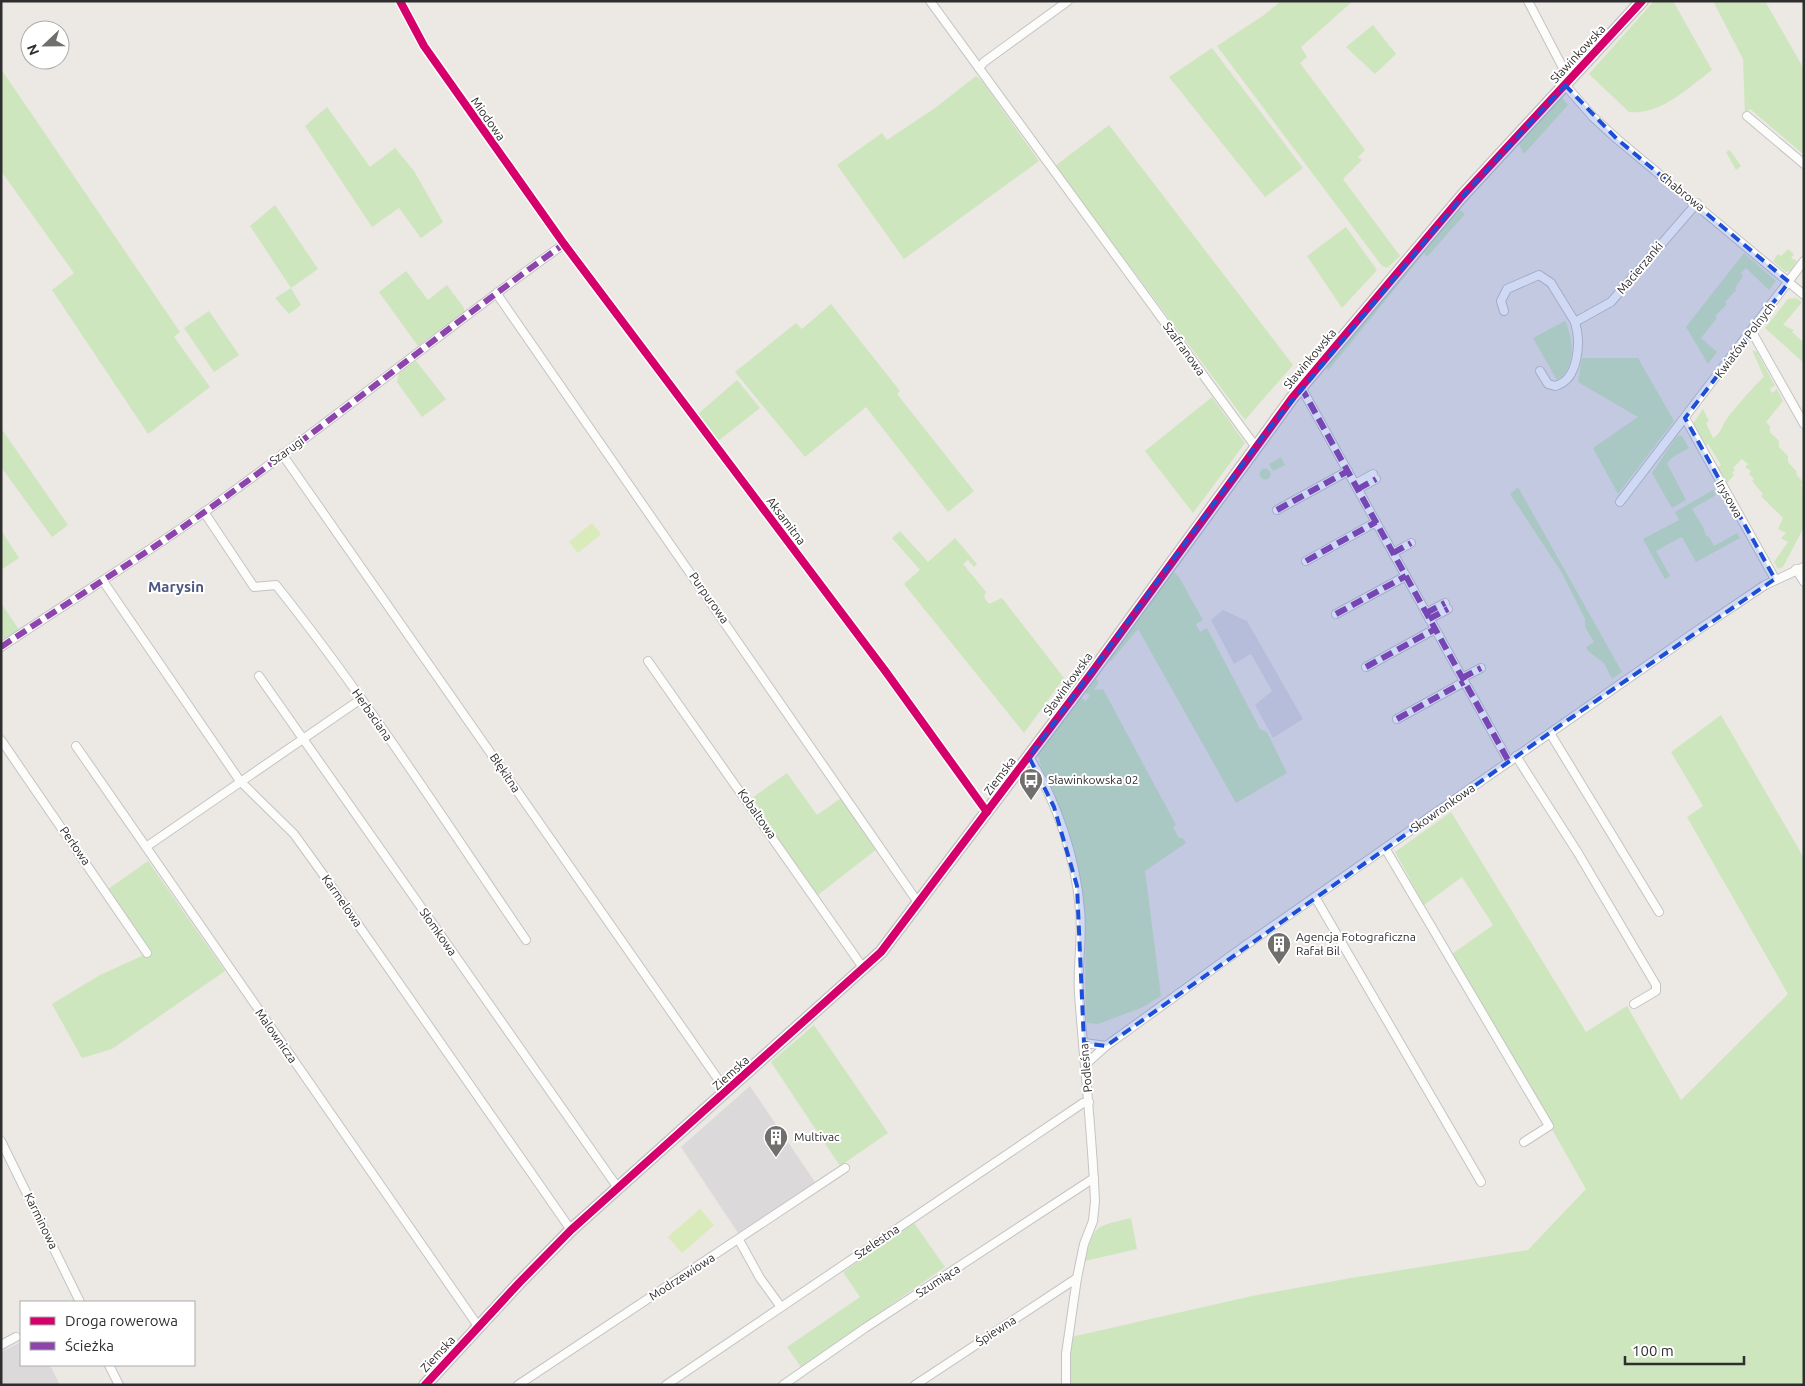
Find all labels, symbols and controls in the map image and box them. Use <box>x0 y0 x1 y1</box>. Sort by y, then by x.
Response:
north arrow <box>20 20 70 70</box>
street label: Sławinkowska <box>1548 22 1608 85</box>
text: N <box>24 42 42 58</box>
street label: Miodowa <box>469 95 508 143</box>
street label: Chabrowa <box>1657 169 1708 214</box>
street label: Macierzanki <box>1614 239 1665 296</box>
street label: Kwiatów Polnych <box>1712 299 1777 380</box>
street label: Szafranowa <box>1161 320 1208 378</box>
street label: Sławinkowska <box>1281 326 1338 391</box>
street label: Szarugi <box>267 434 306 467</box>
street label: Irysowa <box>1713 478 1745 520</box>
street label: Aksamitna <box>764 494 809 547</box>
street label: Purpurowa <box>687 570 732 626</box>
district label: Marysin <box>148 578 204 595</box>
street label: Sławinkowska <box>1040 650 1095 718</box>
street label: Herbaciana <box>350 686 395 743</box>
street label: Błękitna <box>488 751 523 795</box>
street label: Ziemska <box>981 754 1018 797</box>
bus stop icon: Sławinkowska 02 <box>1018 767 1044 801</box>
place label: Sławinkowska 02 <box>1048 773 1139 786</box>
street label: Skowronkowa <box>1408 781 1477 834</box>
street label: Kobaltowa <box>736 786 779 841</box>
street label: Perłowa <box>58 824 93 867</box>
street label: Karmelowa <box>320 872 365 929</box>
street label: Słomkowa <box>417 905 460 958</box>
place label: Agencja Fotograficzna Rafał Bil <box>1296 930 1416 957</box>
building icon: Agencja Fotograficzna Rafał Bil <box>1266 931 1292 965</box>
street label: Malownicza <box>253 1006 300 1065</box>
street label: Podleśna <box>1077 1043 1094 1093</box>
street label: Ziemska <box>710 1053 751 1092</box>
building icon: Multivac <box>763 1124 789 1158</box>
place label: Multivac <box>794 1130 840 1143</box>
street label: Karminowa <box>22 1191 61 1251</box>
street label: Szelestna <box>852 1222 902 1261</box>
street label: Modrzewiowa <box>646 1250 717 1303</box>
street label: Szumiąca <box>913 1262 962 1300</box>
legend <box>20 1301 195 1366</box>
text: Droga rowerowa <box>65 1312 178 1329</box>
street label: Śpiewna <box>973 1313 1018 1348</box>
street label: Ziemska <box>418 1333 457 1374</box>
scale bar <box>1625 1334 1744 1366</box>
text: Ścieżka <box>65 1337 114 1354</box>
text: 100 m <box>1632 1342 1674 1359</box>

